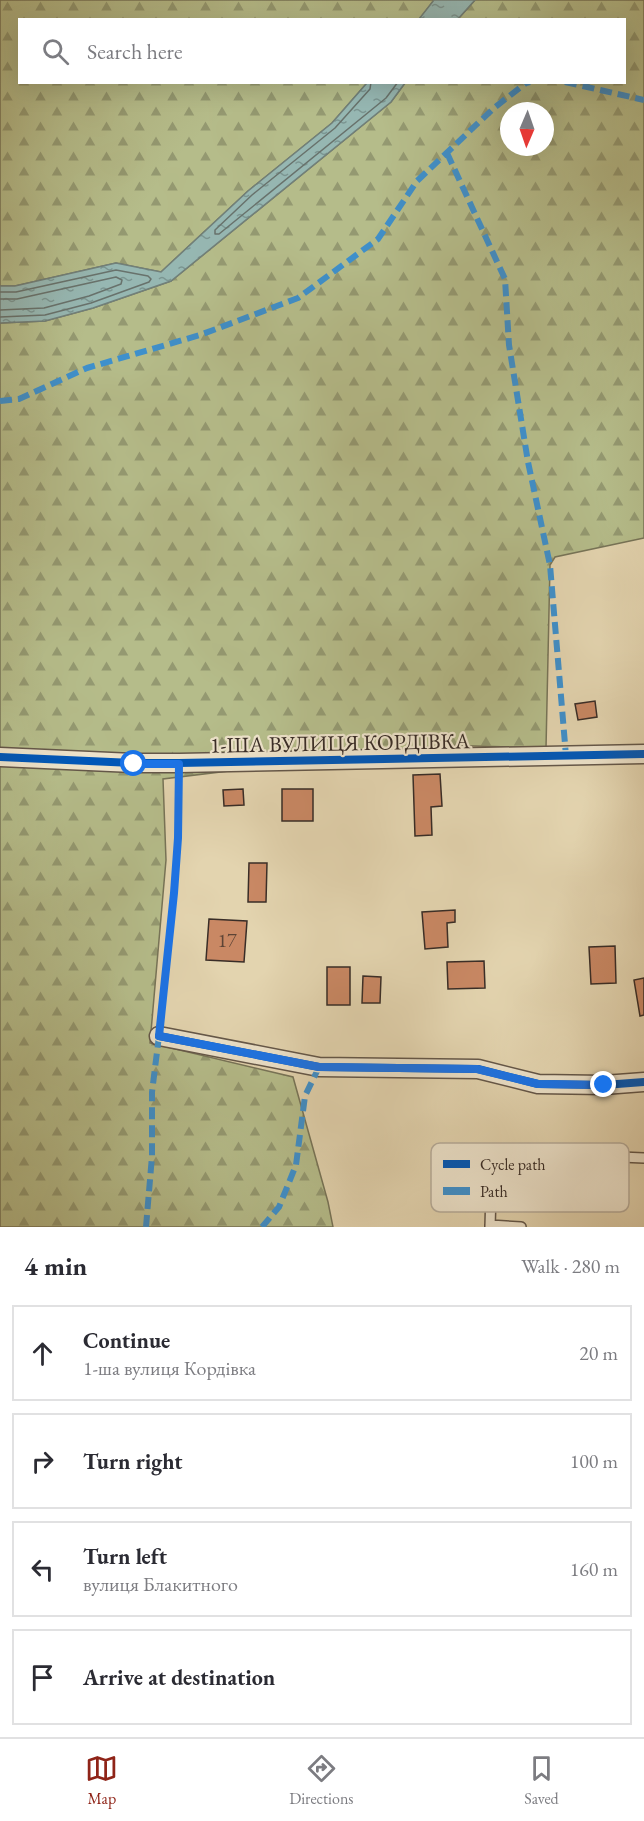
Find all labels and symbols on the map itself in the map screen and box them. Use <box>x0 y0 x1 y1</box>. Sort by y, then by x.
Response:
north arrow <box>500 102 554 156</box>
street label: 1-ША ВУЛИЦЯ КОРДІВКА <box>210 726 471 760</box>
route start <box>120 750 146 776</box>
house number: 17 <box>217 927 237 953</box>
route end <box>590 1071 616 1097</box>
legend <box>431 1143 629 1212</box>
text: Cycle path <box>480 1154 545 1175</box>
text: Path <box>480 1181 508 1202</box>

